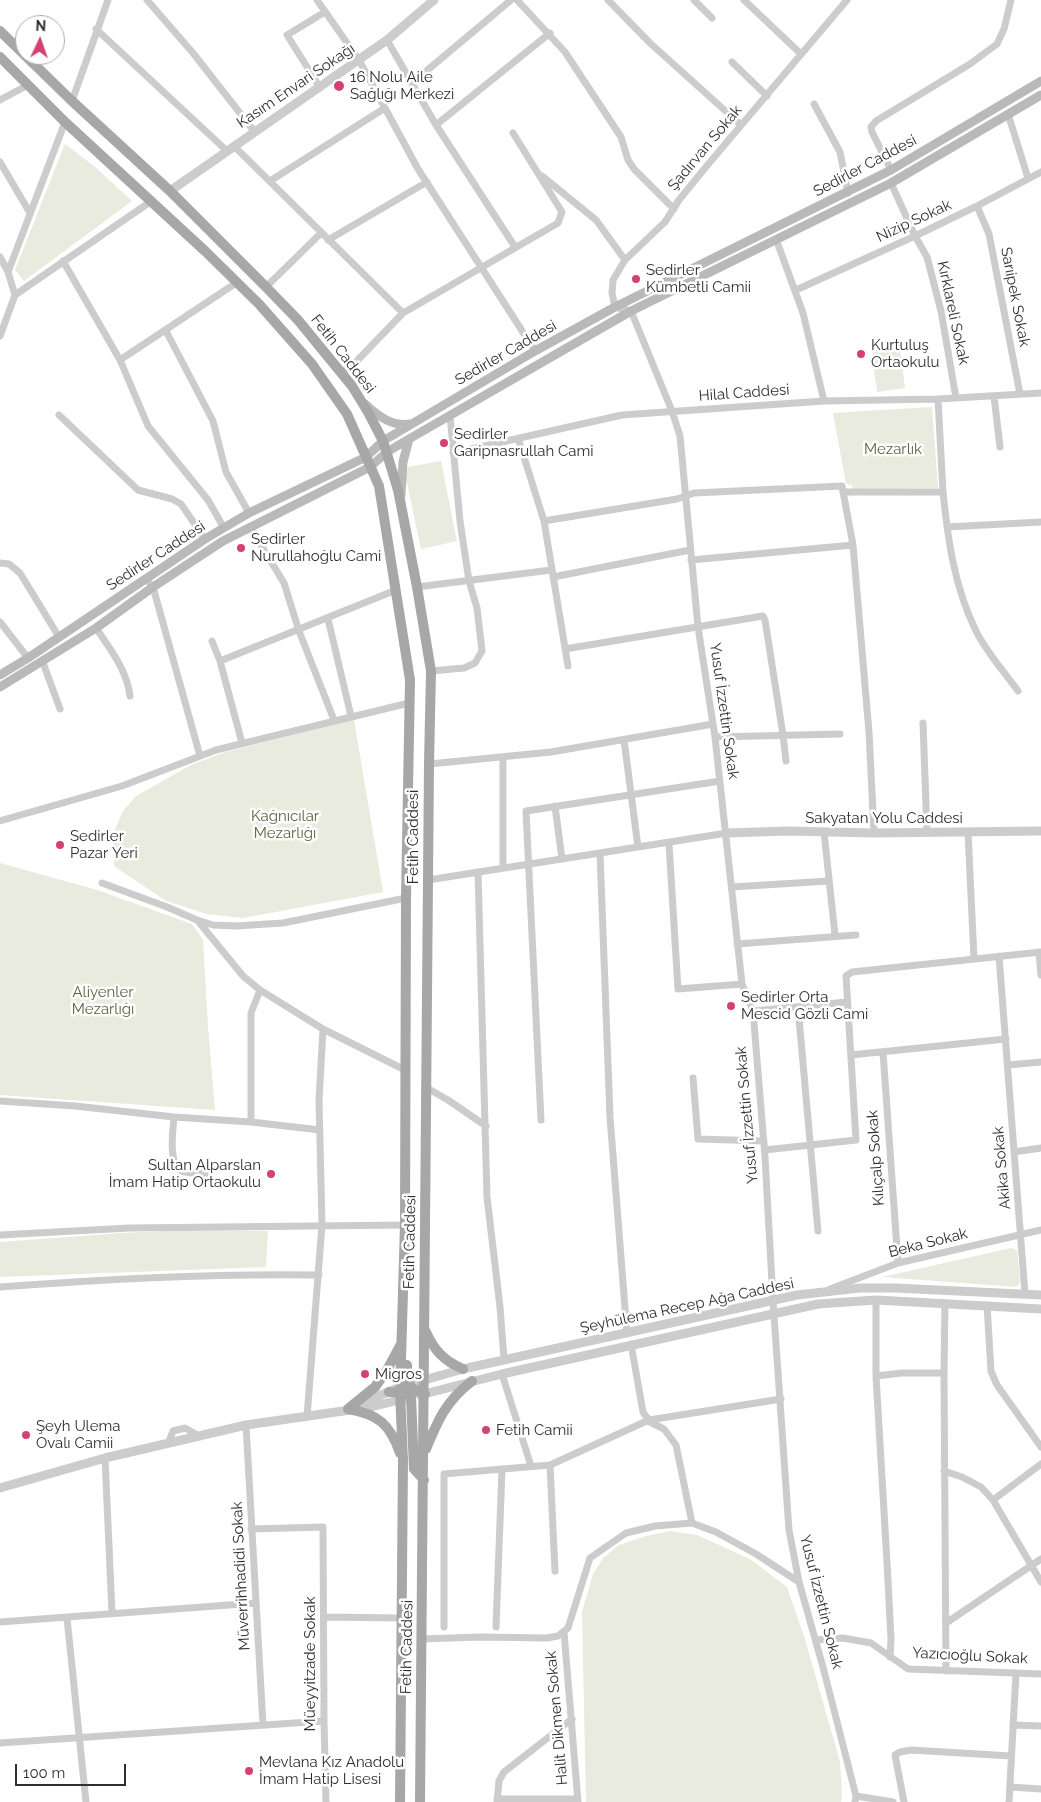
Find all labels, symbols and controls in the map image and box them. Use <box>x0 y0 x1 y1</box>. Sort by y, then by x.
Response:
north arrow <box>15 15 65 65</box>
text: N <box>35 18 46 34</box>
street label: Kasım Envari Sokağı <box>234 40 358 132</box>
place label: 16 Nolu Aile Sağlığı Merkezi <box>350 68 454 103</box>
marker: 16 Nolu Aile Sağlığı Merkezi <box>332 79 346 93</box>
street label: Şadırvan Sokak <box>664 102 746 194</box>
street label: Sedirler Caddesi <box>810 131 920 201</box>
street label: Nizip Sokak <box>874 196 954 246</box>
street label: Sarıipek Sokak <box>997 246 1033 348</box>
street label: Kırklareli Sokak <box>933 260 973 366</box>
place label: Sedirler Kümbetli Camii <box>646 261 751 296</box>
marker: Sedirler Kümbetli Camii <box>630 273 642 285</box>
street label: Fetih Caddesi <box>307 311 379 397</box>
street label: Sedirler Caddesi <box>452 317 560 389</box>
place label: Kurtuluş Ortaokulu <box>871 336 939 371</box>
marker: Kurtuluş Ortaokulu <box>855 348 867 360</box>
street label: Hilal Caddesi <box>698 381 790 405</box>
place label: Sedirler Garipnasrullah Cami <box>454 425 593 460</box>
marker: Sedirler Garipnasrullah Cami <box>438 437 450 449</box>
park label: Mezarlık <box>864 440 922 458</box>
street label: Sedirler Caddesi <box>103 517 209 595</box>
place label: Sedirler Nurullahoğlu Cami <box>251 530 381 565</box>
marker: Sedirler Nurullahoğlu Cami <box>235 542 247 554</box>
street label: Yusuf İzzettin Sokak <box>706 642 742 780</box>
street label: Fetih Caddesi <box>404 790 422 884</box>
park label: Kağnıcılar Mezarlığı <box>251 807 319 842</box>
street label: Sakyatan Yolu Caddesi <box>805 809 963 827</box>
place label: Sedirler Pazar Yeri <box>70 827 138 862</box>
marker: Sedirler Pazar Yeri <box>54 839 66 851</box>
park label: Aliyenler Mezarlığı <box>72 983 134 1018</box>
place label: Sedirler Orta Mescid Gözli Cami <box>741 988 868 1023</box>
marker: Sedirler Orta Mescid Gözli Cami <box>725 1000 737 1012</box>
street label: Yusuf İzzettin Sokak <box>732 1046 762 1184</box>
street label: Kılıçalp Sokak <box>864 1110 888 1206</box>
street label: Akika Sokak <box>989 1126 1015 1210</box>
place label: Sultan Alparslan İmam Hatip Ortaokulu <box>109 1156 261 1191</box>
marker: Sultan Alparslan İmam Hatip Ortaokulu <box>265 1168 277 1180</box>
street label: Fetih Caddesi <box>400 1195 420 1289</box>
street label: Beka Sokak <box>887 1224 969 1262</box>
street label: Şeyhülema Recep Ağa Caddesi <box>578 1275 796 1337</box>
place label: Migros <box>375 1365 422 1383</box>
marker: Migros <box>359 1368 371 1380</box>
place label: Şeyh Ulema Ovalı Camii <box>36 1417 120 1452</box>
place label: Fetih Camii <box>496 1421 573 1439</box>
marker: Fetih Camii <box>480 1424 492 1436</box>
marker: Şeyh Ulema Ovalı Camii <box>20 1429 32 1441</box>
street label: Müverrihhadidi Sokak <box>228 1501 254 1651</box>
street label: Yusuf İzzettin Sokak <box>796 1533 846 1671</box>
street label: Müeyyitzade Sokak <box>301 1597 319 1731</box>
street label: Fetih Caddesi <box>397 1600 417 1694</box>
street label: Yazıcıoğlu Sokak <box>912 1644 1028 1668</box>
street label: Halit Dikmen Sokak <box>542 1650 572 1786</box>
place label: Mevlana Kız Anadolu İmam Hatip Lisesi <box>259 1753 404 1788</box>
scale bar <box>18 1754 129 1786</box>
text: 100 m <box>23 1764 65 1782</box>
marker: Mevlana Kız Anadolu İmam Hatip Lisesi <box>243 1765 255 1777</box>

